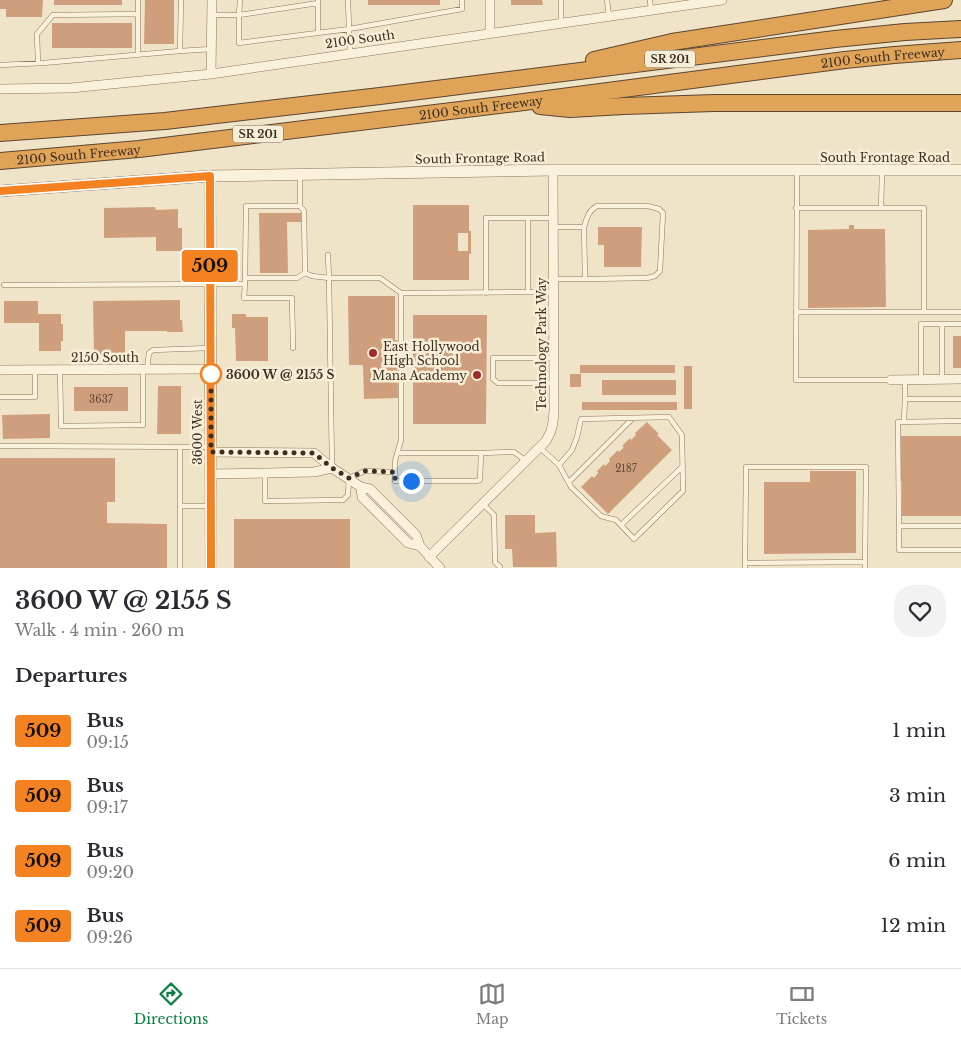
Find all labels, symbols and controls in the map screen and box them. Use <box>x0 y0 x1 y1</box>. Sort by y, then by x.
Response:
street label: 2100 South <box>324 27 396 51</box>
street label: 2100 South Freeway <box>820 44 946 71</box>
road number: SR 201 <box>645 51 695 68</box>
street label: 2100 South Freeway <box>418 92 544 122</box>
road number: SR 201 <box>233 126 283 142</box>
street label: 2100 South Freeway <box>16 141 142 167</box>
street label: South Frontage Road <box>415 149 545 167</box>
street label: South Frontage Road <box>820 150 950 165</box>
line badge: 509 <box>181 250 239 282</box>
text: 509 <box>192 255 228 277</box>
street label: Technology Park Way <box>534 277 549 411</box>
place label: East Hollywood High School <box>383 339 480 368</box>
marker: East Hollywood High School <box>367 347 379 359</box>
street label: 2150 South <box>71 350 139 365</box>
marker: 3600 W @ 2155 S <box>200 363 222 385</box>
place label: 3600 W @ 2155 S <box>226 367 334 382</box>
place label: Mana Academy <box>372 368 467 383</box>
marker: Mana Academy <box>471 369 483 381</box>
house number: 3637 <box>89 393 114 406</box>
street label: 3600 West <box>190 399 205 465</box>
house number: 2187 <box>615 462 638 475</box>
your location <box>399 469 424 494</box>
button: heart <box>894 585 946 637</box>
text: 3600 W @ 2155 S <box>15 586 232 615</box>
text: Walk · 4 min · 260 m <box>15 620 185 640</box>
text: Departures <box>15 664 127 687</box>
text: Bus <box>86 709 124 732</box>
text: 1 min <box>892 719 946 742</box>
text: 509 <box>25 720 61 742</box>
text: 09:15 <box>86 732 129 752</box>
text: Bus <box>86 774 124 797</box>
text: 3 min <box>889 784 946 807</box>
text: 509 <box>25 785 61 807</box>
text: 09:17 <box>86 797 128 817</box>
text: Bus <box>86 839 124 862</box>
text: 6 min <box>888 849 946 872</box>
text: 509 <box>25 850 61 872</box>
text: 09:20 <box>86 862 134 882</box>
text: Bus <box>86 904 124 927</box>
text: 12 min <box>880 914 946 937</box>
text: 509 <box>25 915 61 937</box>
text: 09:26 <box>86 927 133 947</box>
tab: Directions <box>134 980 208 1028</box>
tab: Map <box>476 980 509 1028</box>
tab: Tickets <box>776 980 827 1028</box>

